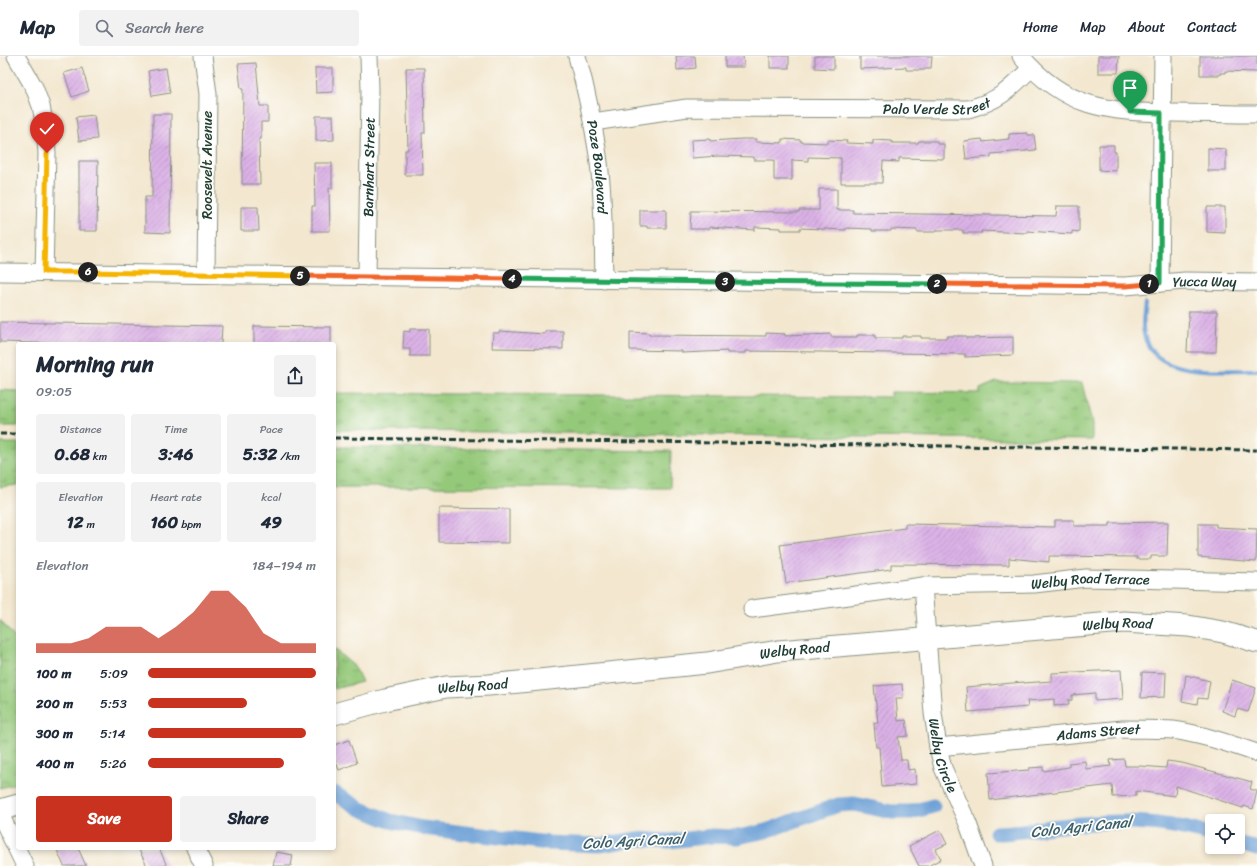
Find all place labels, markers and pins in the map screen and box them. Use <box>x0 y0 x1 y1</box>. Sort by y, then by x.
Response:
pin <box>1113 71 1147 112</box>
pin <box>30 112 64 153</box>
pin: 6 <box>78 262 98 282</box>
pin: 5 <box>290 266 310 286</box>
pin: 4 <box>502 269 522 289</box>
pin: 3 <box>715 272 735 292</box>
pin: 2 <box>927 274 947 294</box>
pin: 1 <box>1139 274 1159 294</box>

